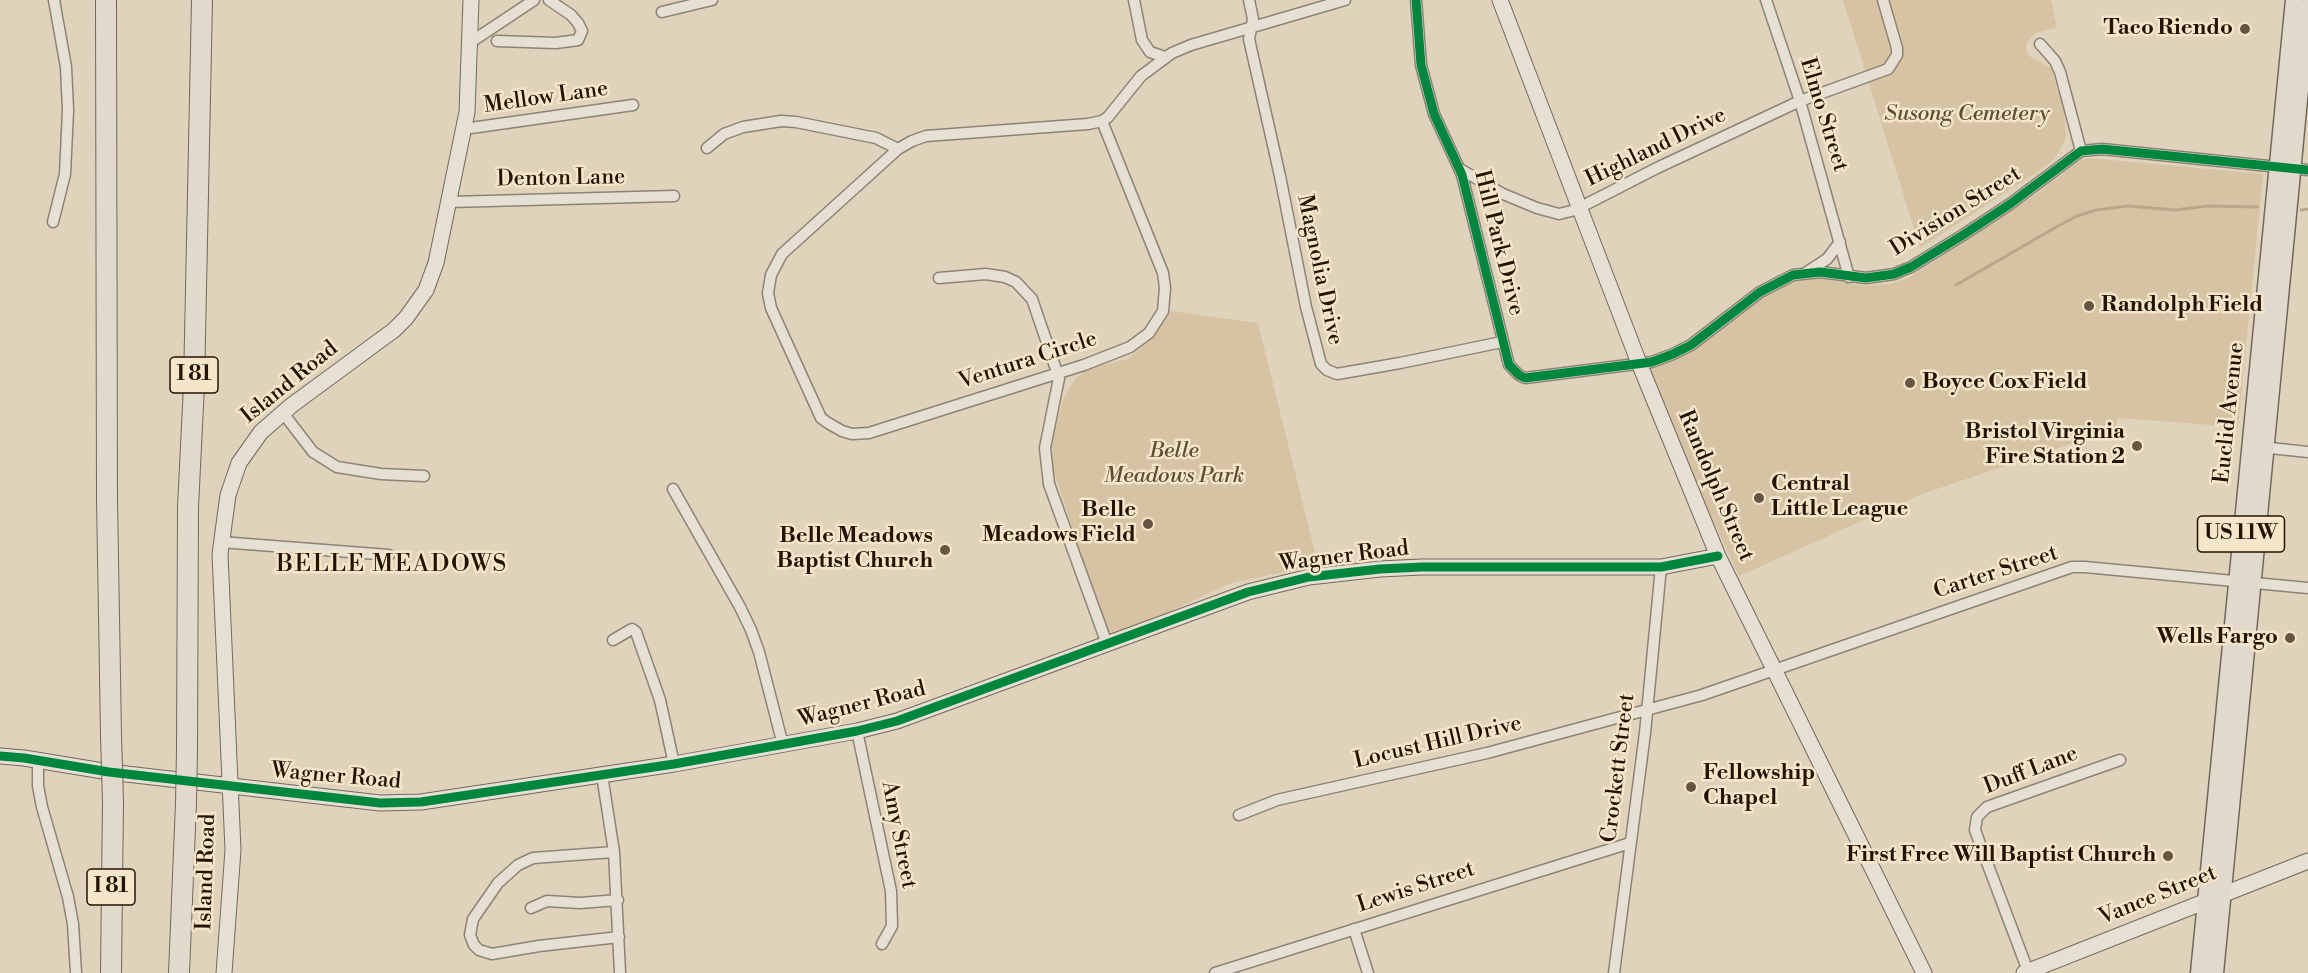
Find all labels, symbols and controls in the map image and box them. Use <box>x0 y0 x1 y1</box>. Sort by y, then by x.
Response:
place label: Taco Riendo <box>2103 16 2233 42</box>
marker: Taco Riendo <box>2238 22 2252 36</box>
street label: Elmo Street <box>1793 55 1853 175</box>
street label: Mellow Lane <box>482 76 610 120</box>
park label: Susong Cemetery <box>1884 102 2050 128</box>
street label: Highland Drive <box>1581 103 1731 193</box>
street label: Division Street <box>1886 161 2026 263</box>
street label: Denton Lane <box>496 165 626 193</box>
street label: Hill Park Drive <box>1467 168 1529 318</box>
street label: Magnolia Drive <box>1290 192 1348 348</box>
place label: Randolph Field <box>2101 293 2263 319</box>
marker: Randolph Field <box>2082 299 2096 313</box>
street label: Ventura Circle <box>956 326 1100 396</box>
street label: Island Road <box>236 336 344 430</box>
street label: Euclid Avenue <box>2209 341 2251 485</box>
road number: I 81 <box>170 357 218 393</box>
place label: Boyce Cox Field <box>1922 370 2087 396</box>
marker: Boyce Cox Field <box>1903 376 1917 390</box>
street label: Randolph Street <box>1671 407 1759 565</box>
place label: Bristol Virginia Fire Station 2 <box>1965 420 2125 472</box>
park label: Belle Meadows Park <box>1104 439 1244 490</box>
marker: Bristol Virginia Fire Station 2 <box>2130 439 2144 453</box>
place label: Central Little League <box>1771 472 1908 524</box>
marker: Central Little League <box>1752 491 1766 505</box>
place label: Belle Meadows Field <box>982 498 1136 550</box>
road number: US 11W <box>2198 516 2284 552</box>
marker: Belle Meadows Field <box>1141 517 1155 531</box>
place label: Belle Meadows Baptist Church <box>776 524 933 576</box>
street label: Wagner Road <box>1278 536 1410 578</box>
street label: Carter Street <box>1931 541 2061 605</box>
marker: Belle Meadows Baptist Church <box>938 543 952 557</box>
district label: BELLE MEADOWS <box>276 551 508 579</box>
place label: Wells Fargo <box>2156 625 2278 651</box>
marker: Wells Fargo <box>2283 631 2297 645</box>
street label: Wagner Road <box>796 676 928 734</box>
street label: Crockett Street <box>1597 692 1641 844</box>
street label: Locust Hill Drive <box>1352 711 1524 775</box>
street label: Duff Lane <box>1980 741 2082 801</box>
street label: Wagner Road <box>270 758 402 796</box>
place label: Fellowship Chapel <box>1703 761 1815 812</box>
street label: Amy Street <box>875 779 921 891</box>
marker: Fellowship Chapel <box>1684 780 1698 794</box>
street label: Island Road <box>192 813 222 931</box>
place label: First Free Will Baptist Church <box>1846 843 2156 869</box>
marker: First Free Will Baptist Church <box>2161 849 2175 863</box>
street label: Lewis Street <box>1354 857 1478 919</box>
street label: Vance Street <box>2095 860 2221 932</box>
road number: I 81 <box>87 869 135 905</box>

